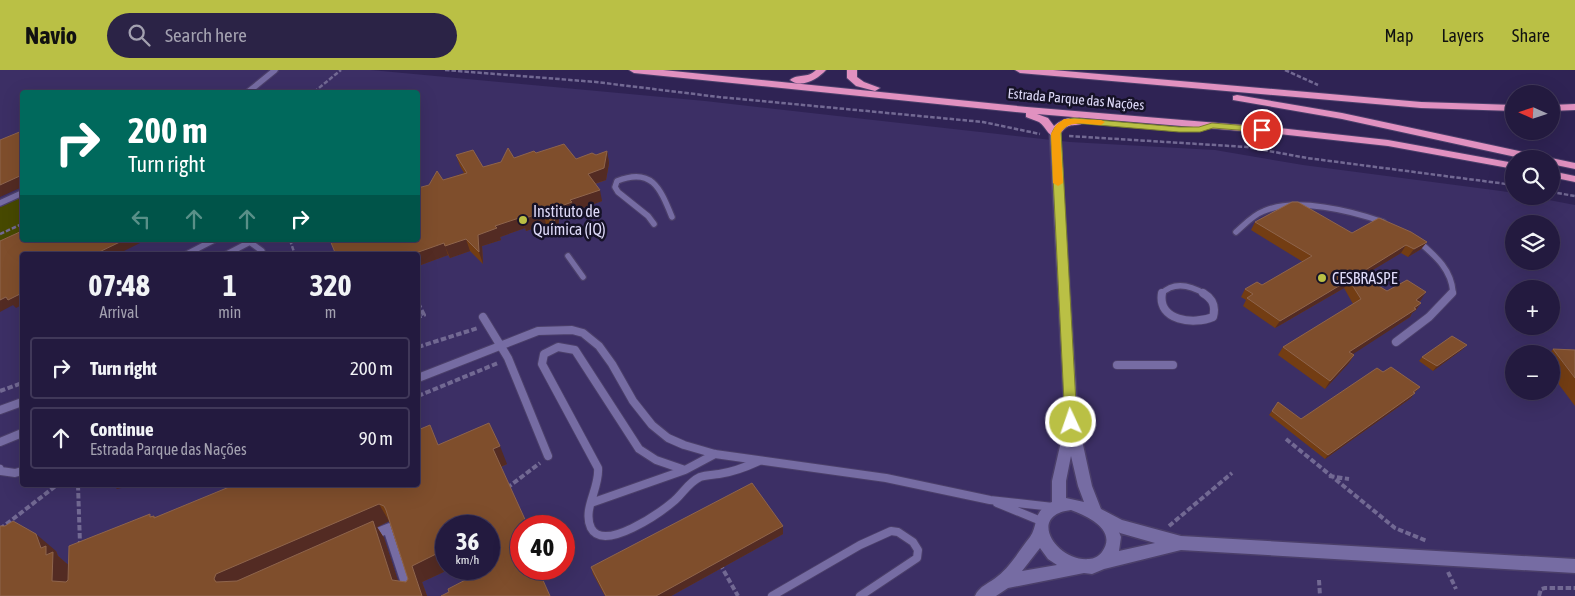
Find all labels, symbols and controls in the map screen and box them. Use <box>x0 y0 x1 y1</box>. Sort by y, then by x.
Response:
search box <box>107 13 457 58</box>
icon: search <box>125 21 153 49</box>
text: Navio <box>25 22 77 49</box>
text: Search here <box>165 24 247 46</box>
text: Map <box>1384 25 1413 46</box>
text: Layers <box>1441 25 1484 46</box>
text: Share <box>1512 25 1550 46</box>
street label: Estrada Parque das Nações <box>1007 85 1145 113</box>
north arrow <box>1505 85 1560 140</box>
map controls <box>1505 85 1560 400</box>
pin <box>1241 109 1283 151</box>
icon: right <box>45 110 110 175</box>
text: 200 m <box>128 110 207 150</box>
icon: arrive <box>1248 116 1276 144</box>
button: search <box>1505 150 1560 205</box>
text: Turn right <box>128 151 205 177</box>
place label: Instituto de Química (IQ) <box>533 202 606 239</box>
icon: left <box>127 205 155 233</box>
icon: ahead <box>180 205 208 233</box>
icon: ahead <box>233 205 261 233</box>
icon: right <box>286 205 314 233</box>
marker: Instituto de Química (IQ) <box>517 214 529 226</box>
button: layers <box>1505 215 1560 270</box>
text: 07:48 <box>88 268 150 302</box>
text: 1 <box>223 268 237 302</box>
text: 320 <box>309 268 352 302</box>
place label: CESBRASPE <box>1332 269 1398 287</box>
marker: CESBRASPE <box>1316 272 1328 284</box>
button: + <box>1505 280 1560 335</box>
text: Arrival <box>100 303 139 321</box>
text: min <box>218 303 241 321</box>
text: m <box>325 303 336 321</box>
button: − <box>1505 345 1560 400</box>
icon: right <box>47 354 75 382</box>
text: Turn right <box>90 357 157 379</box>
text: 200 m <box>350 357 393 379</box>
position arrow <box>1044 395 1096 447</box>
text: Continue <box>90 418 154 440</box>
icon: ahead <box>47 424 75 452</box>
text: 90 m <box>359 427 393 449</box>
text: Estrada Parque das Nações <box>90 440 247 458</box>
speed limit sign: 40 <box>510 515 575 580</box>
text: 36 <box>456 527 479 555</box>
text: km/h <box>456 553 479 567</box>

